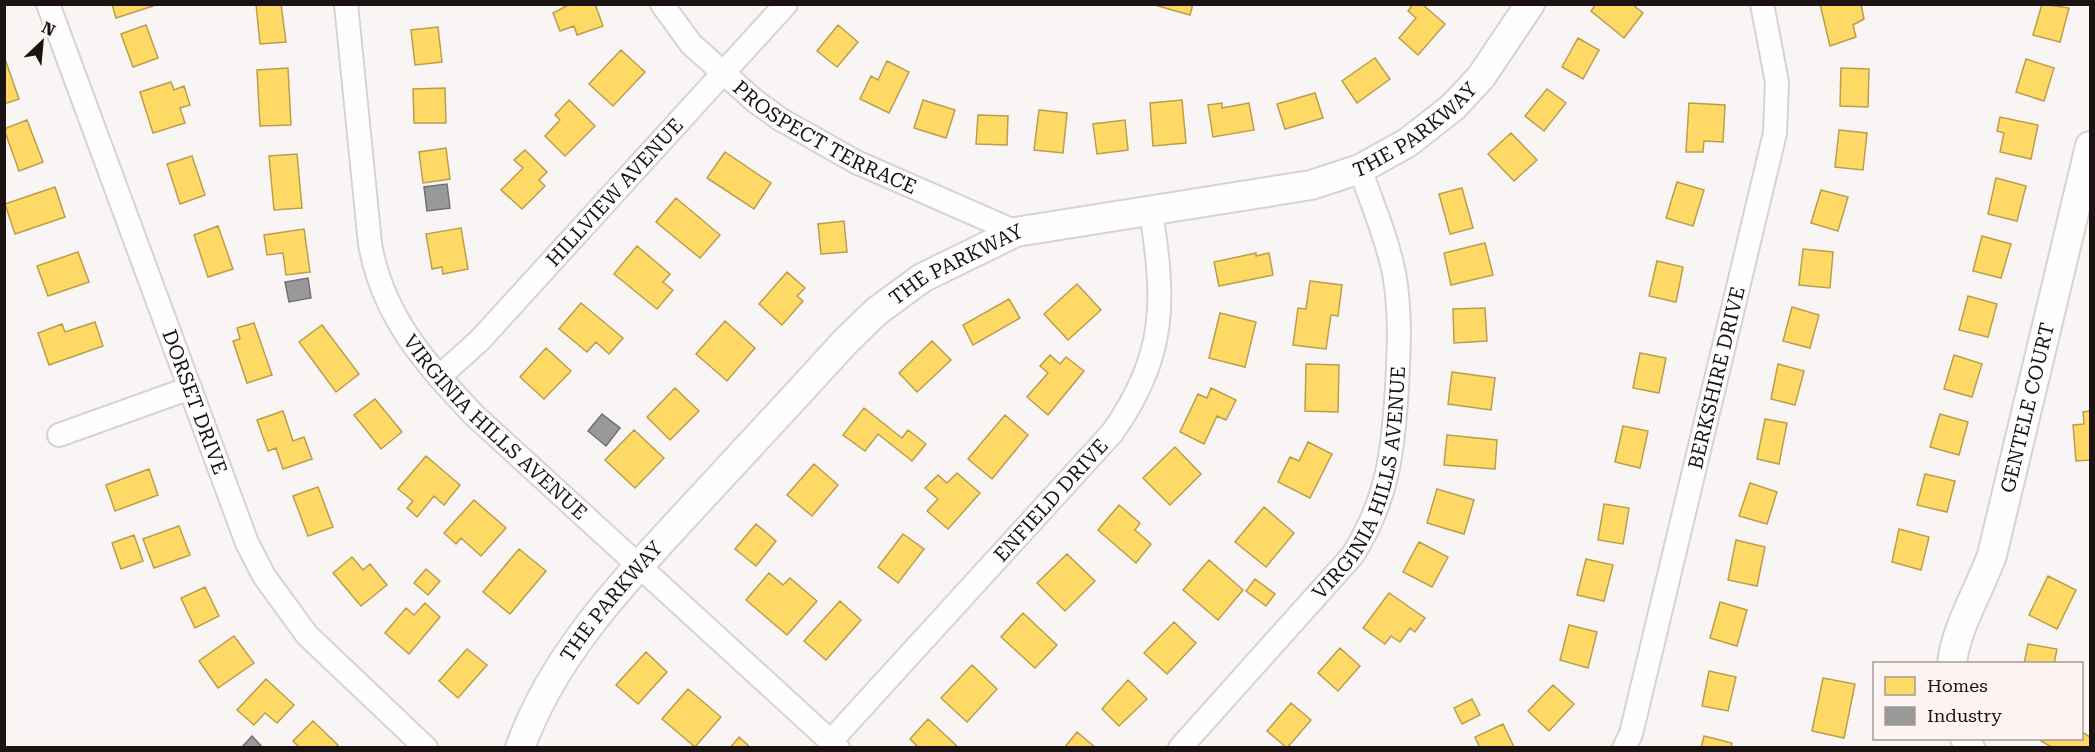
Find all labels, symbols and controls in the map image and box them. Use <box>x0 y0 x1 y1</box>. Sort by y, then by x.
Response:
north arrow <box>12 12 72 72</box>
text: N <box>39 18 58 40</box>
street label: PROSPECT TERRACE <box>728 75 920 199</box>
street label: THE PARKWAY <box>1350 77 1482 183</box>
street label: HILLVIEW AVENUE <box>541 113 688 271</box>
street label: THE PARKWAY <box>884 218 1027 310</box>
street label: BERKSHIRE DRIVE <box>1683 284 1750 471</box>
street label: GENTELE COURT <box>1995 320 2059 495</box>
street label: DORSET DRIVE <box>157 326 233 477</box>
street label: VIRGINIA HILLS AVENUE <box>398 330 592 525</box>
street label: VIRGINIA HILLS AVENUE <box>1307 365 1410 604</box>
street label: ENFIELD DRIVE <box>989 434 1113 567</box>
street label: THE PARKWAY <box>555 536 668 666</box>
legend <box>1873 662 2083 740</box>
text: Homes <box>1927 675 1988 696</box>
text: Industry <box>1927 705 2002 726</box>

